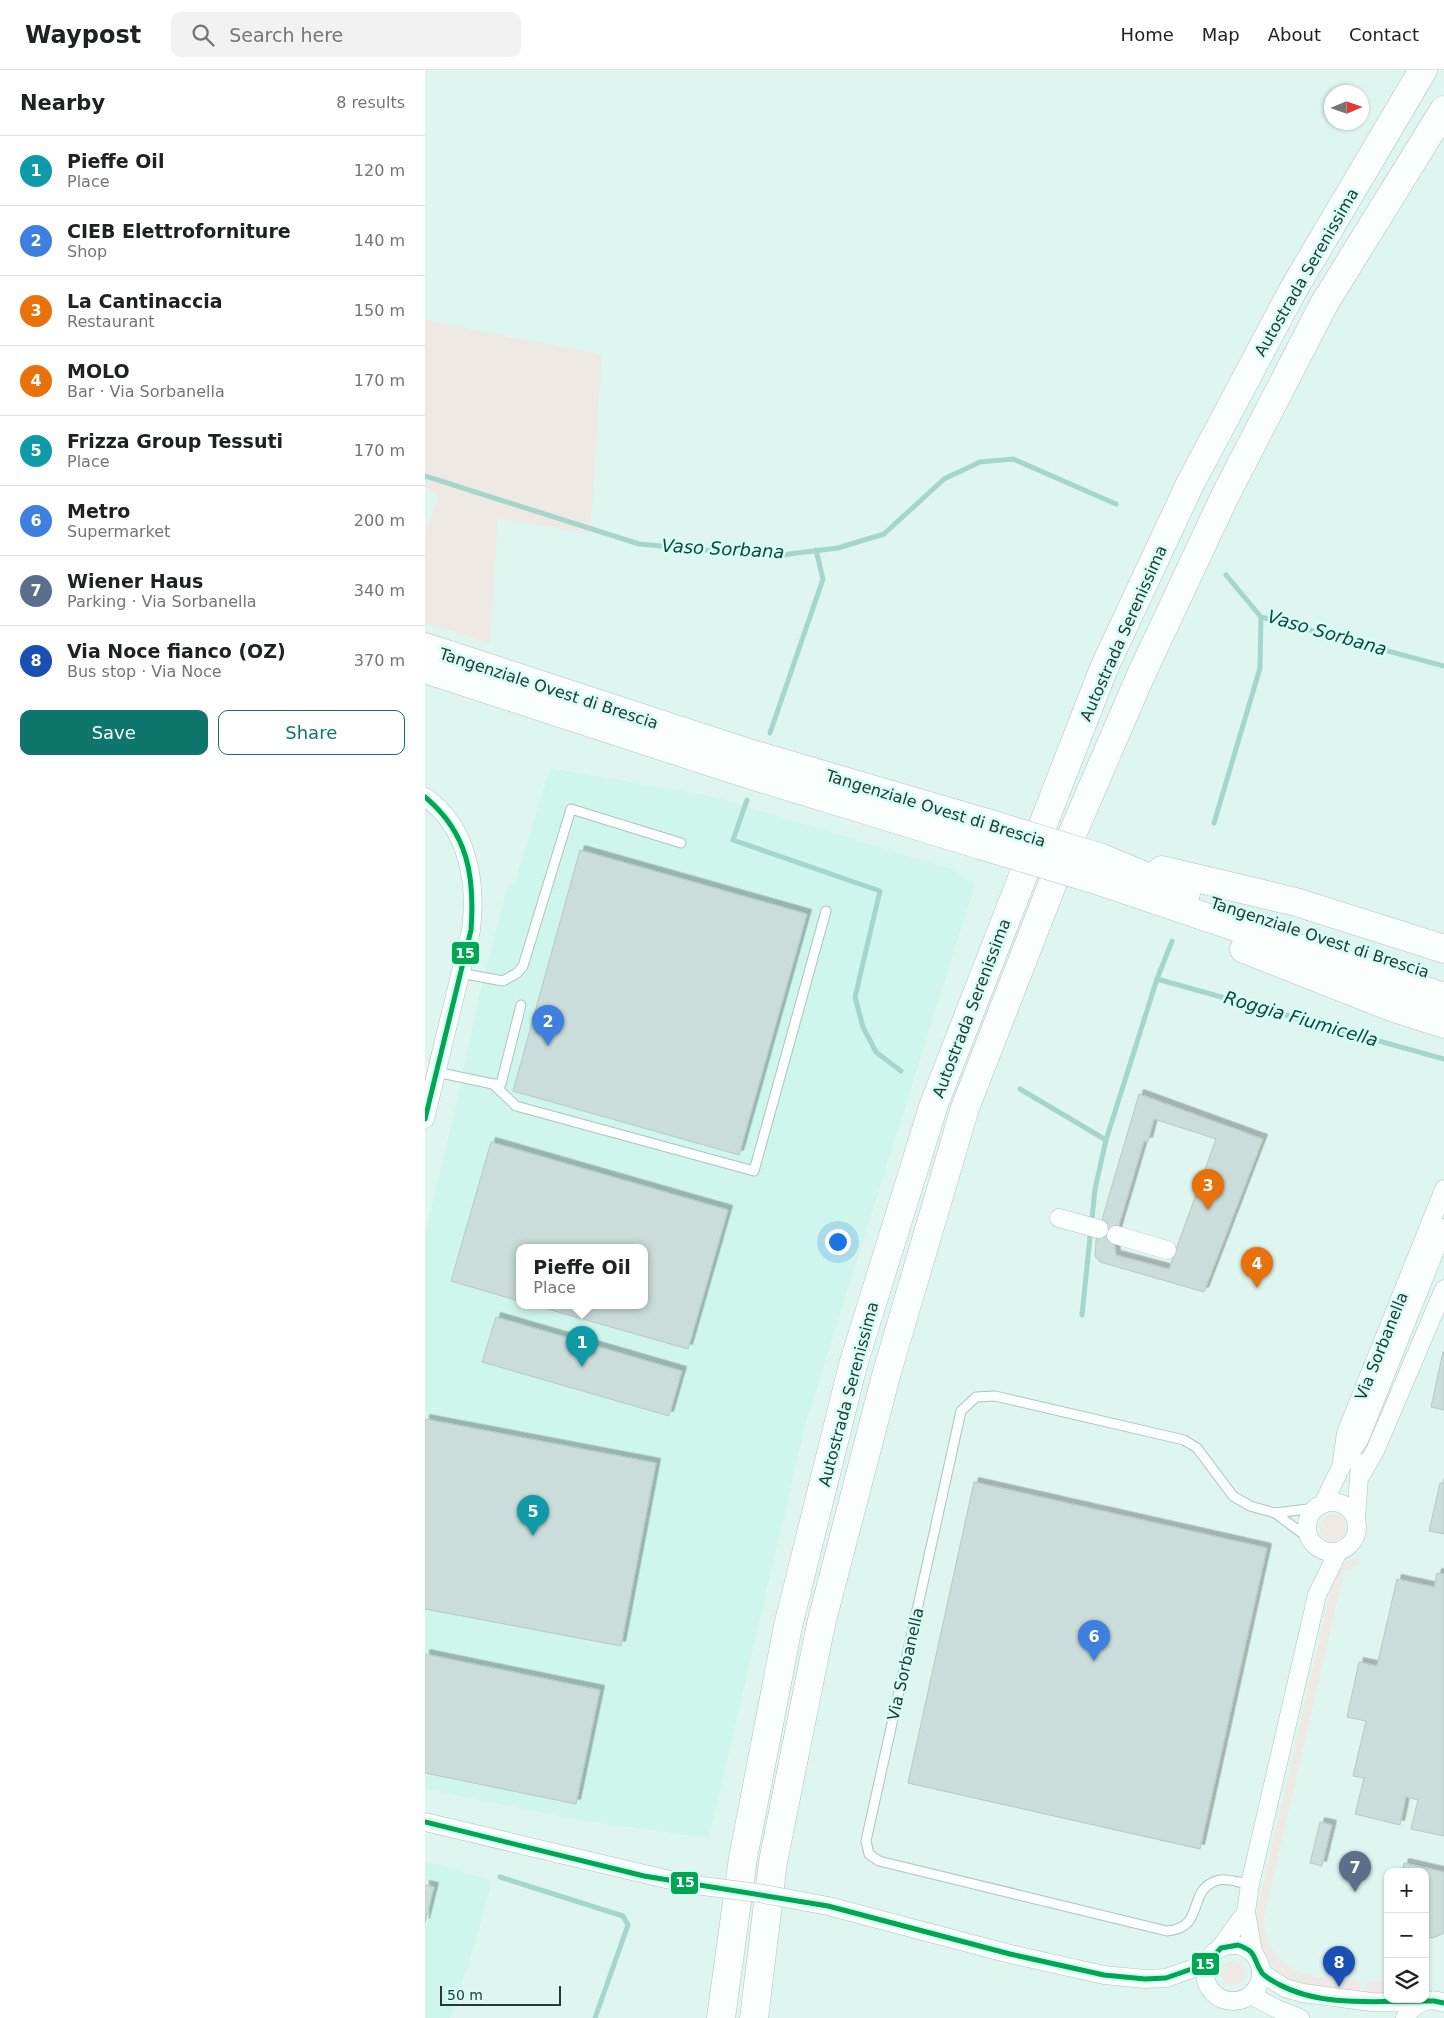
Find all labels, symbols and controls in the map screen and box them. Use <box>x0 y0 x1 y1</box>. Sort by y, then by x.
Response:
search box <box>171 12 521 57</box>
text: Waypost <box>25 21 141 49</box>
icon: search <box>189 21 217 49</box>
text: Search here <box>229 24 343 46</box>
text: Home <box>1121 24 1174 45</box>
text: Map <box>1202 24 1240 45</box>
text: About <box>1268 24 1321 45</box>
text: Contact <box>1349 24 1419 45</box>
north arrow <box>1324 85 1369 130</box>
text: Nearby <box>20 91 105 115</box>
text: 8 results <box>336 93 405 112</box>
text: Pieffe Oil <box>67 150 164 172</box>
text: 1 <box>30 161 42 180</box>
text: 120 m <box>354 161 405 180</box>
text: Place <box>67 172 110 191</box>
street label: Autostrada Serenissima <box>1251 185 1362 359</box>
text: CIEB Elettroforniture <box>67 220 291 242</box>
text: 2 <box>30 231 42 250</box>
text: 140 m <box>354 231 405 250</box>
text: Shop <box>67 242 107 261</box>
text: La Cantinaccia <box>67 290 223 312</box>
text: 3 <box>30 301 42 320</box>
text: 150 m <box>354 301 405 320</box>
text: Restaurant <box>67 312 155 331</box>
text: MOLO <box>67 360 130 382</box>
text: 4 <box>30 371 42 390</box>
text: 170 m <box>354 371 405 390</box>
text: Bar · Via Sorbanella <box>67 382 225 401</box>
text: Frizza Group Tessuti <box>67 430 283 452</box>
text: 5 <box>30 441 42 460</box>
text: 170 m <box>354 441 405 460</box>
text: Place <box>67 452 110 471</box>
text: Metro <box>67 500 130 522</box>
text: 6 <box>30 511 42 530</box>
text: 200 m <box>354 511 405 530</box>
text: Supermarket <box>67 522 170 541</box>
water label: Vaso Sorbana <box>661 535 785 562</box>
street label: Autostrada Serenissima <box>1076 542 1171 724</box>
text: Wiener Haus <box>67 570 203 592</box>
text: 7 <box>30 581 42 600</box>
text: 340 m <box>354 581 405 600</box>
text: Parking · Via Sorbanella <box>67 592 257 611</box>
water label: Vaso Sorbana <box>1265 605 1389 660</box>
text: Via Noce fianco (OZ) <box>67 640 286 662</box>
street label: Tangenziale Ovest di Brescia <box>436 644 661 733</box>
text: 8 <box>30 651 42 670</box>
text: 370 m <box>354 651 405 670</box>
text: Bus stop · Via Noce <box>67 662 222 681</box>
button: Save <box>20 710 208 755</box>
button: Share <box>218 710 405 755</box>
street label: Tangenziale Ovest di Brescia <box>823 766 1048 851</box>
street label: Tangenziale Ovest di Brescia <box>1207 893 1432 982</box>
street label: Autostrada Serenissima <box>928 916 1014 1100</box>
line badge: 15 <box>451 941 480 965</box>
text: 15 <box>455 945 475 961</box>
water label: Roggia Fiumicella <box>1222 986 1381 1051</box>
pin: 2 <box>532 1005 564 1046</box>
pin: 3 <box>1192 1169 1224 1210</box>
your location <box>825 1229 851 1255</box>
popup <box>516 1244 648 1309</box>
pin: 4 <box>1241 1247 1273 1288</box>
text: Pieffe Oil <box>533 1256 631 1278</box>
text: Place <box>533 1278 576 1297</box>
street label: Via Sorbanella <box>1351 1289 1412 1403</box>
street label: Autostrada Serenissima <box>815 1300 882 1489</box>
pin: 1 <box>566 1326 598 1367</box>
pin: 5 <box>517 1495 549 1536</box>
street label: Via Sorbanella <box>883 1606 928 1722</box>
pin: 6 <box>1078 1620 1110 1661</box>
pin: 7 <box>1339 1851 1371 1892</box>
map controls <box>1384 1868 1429 2003</box>
button: + <box>1384 1868 1429 1913</box>
line badge: 15 <box>670 1871 699 1895</box>
text: 15 <box>675 1874 695 1890</box>
button: − <box>1384 1913 1429 1958</box>
pin: 8 <box>1323 1946 1355 1987</box>
line badge: 15 <box>1191 1952 1220 1976</box>
text: 15 <box>1195 1956 1215 1972</box>
button: layers <box>1384 1958 1429 2003</box>
scale bar <box>440 1983 561 2006</box>
text: 50 m <box>447 1987 483 2003</box>

